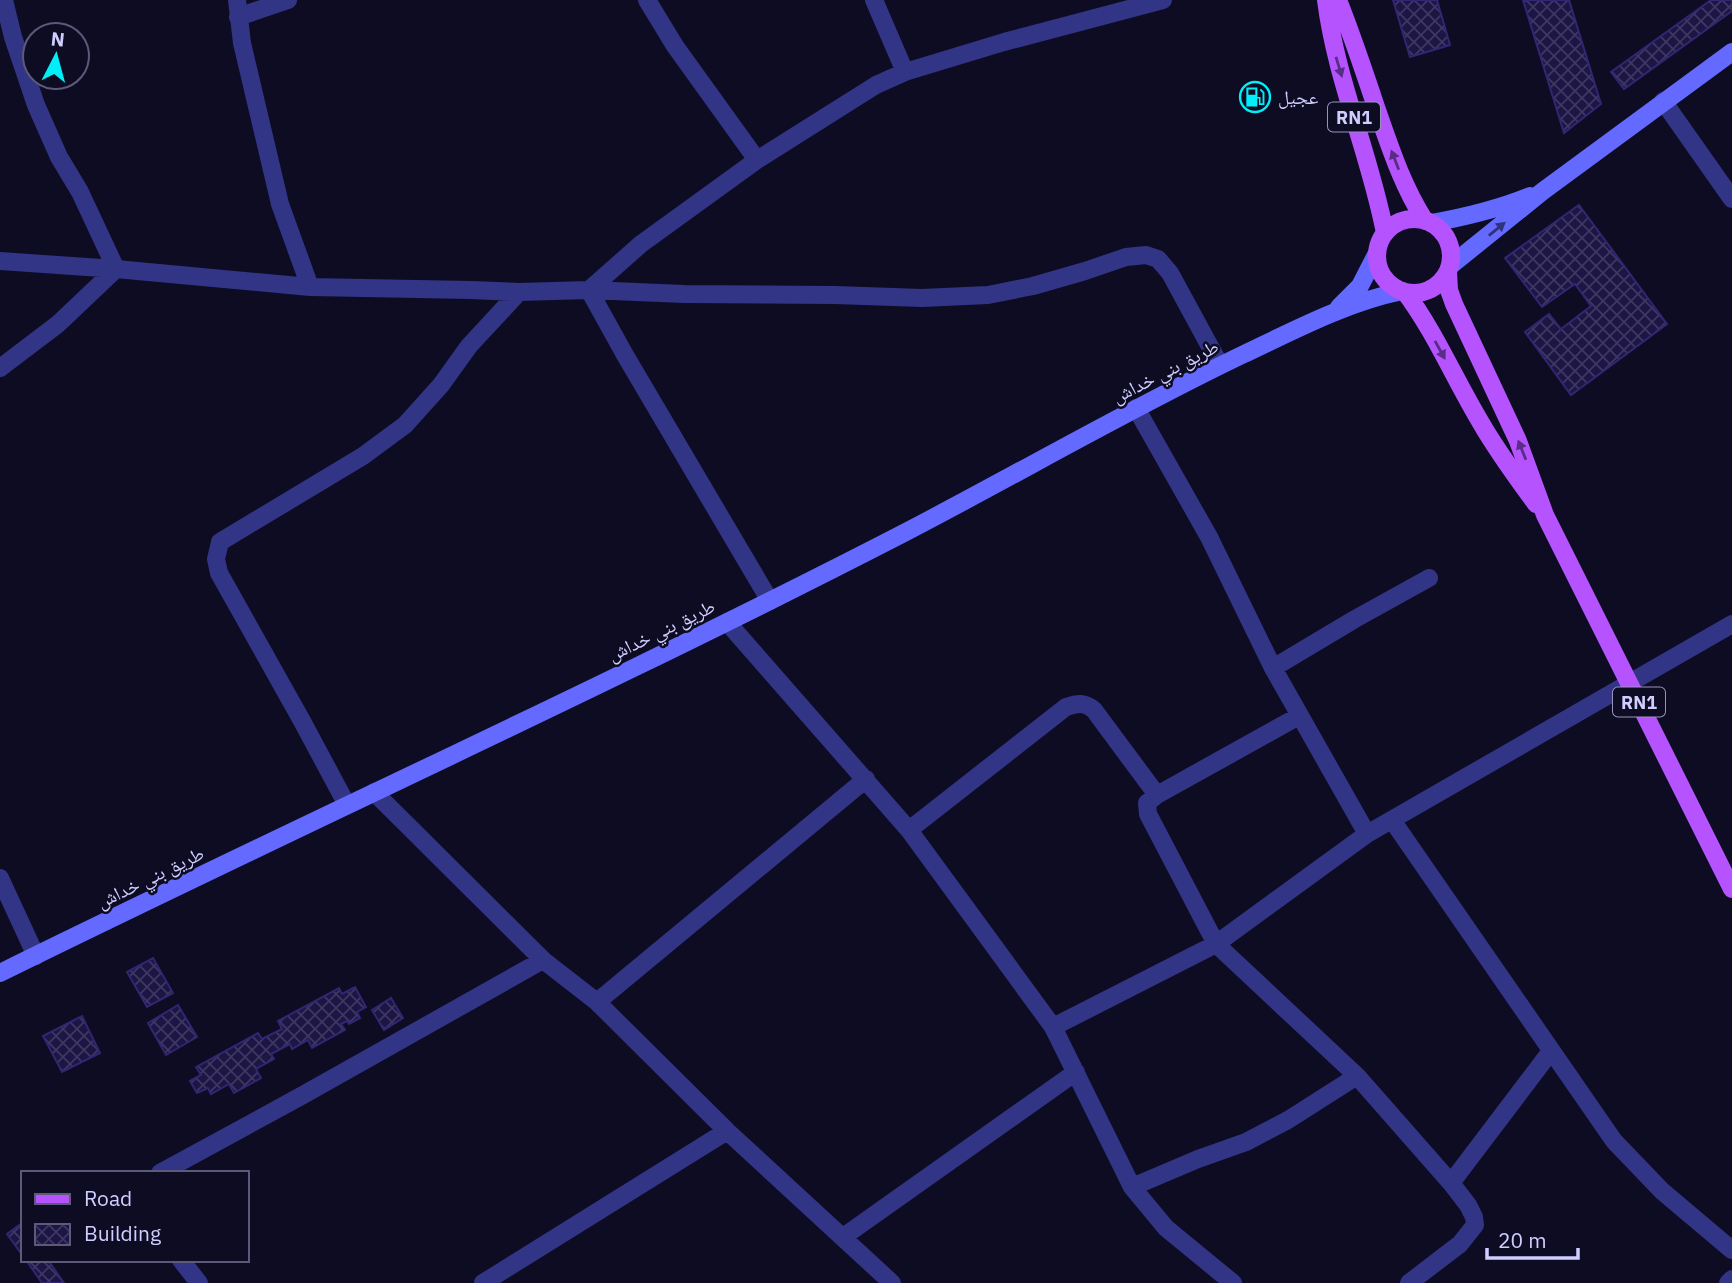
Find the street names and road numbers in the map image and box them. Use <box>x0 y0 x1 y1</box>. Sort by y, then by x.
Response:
road number: RN1 <box>1328 103 1380 132</box>
street label: طريق بني خداش <box>1108 334 1224 412</box>
street label: طريق بني خداش <box>603 594 720 670</box>
road number: RN1 <box>1613 688 1665 716</box>
street label: طريق بني خداش <box>92 841 209 917</box>

